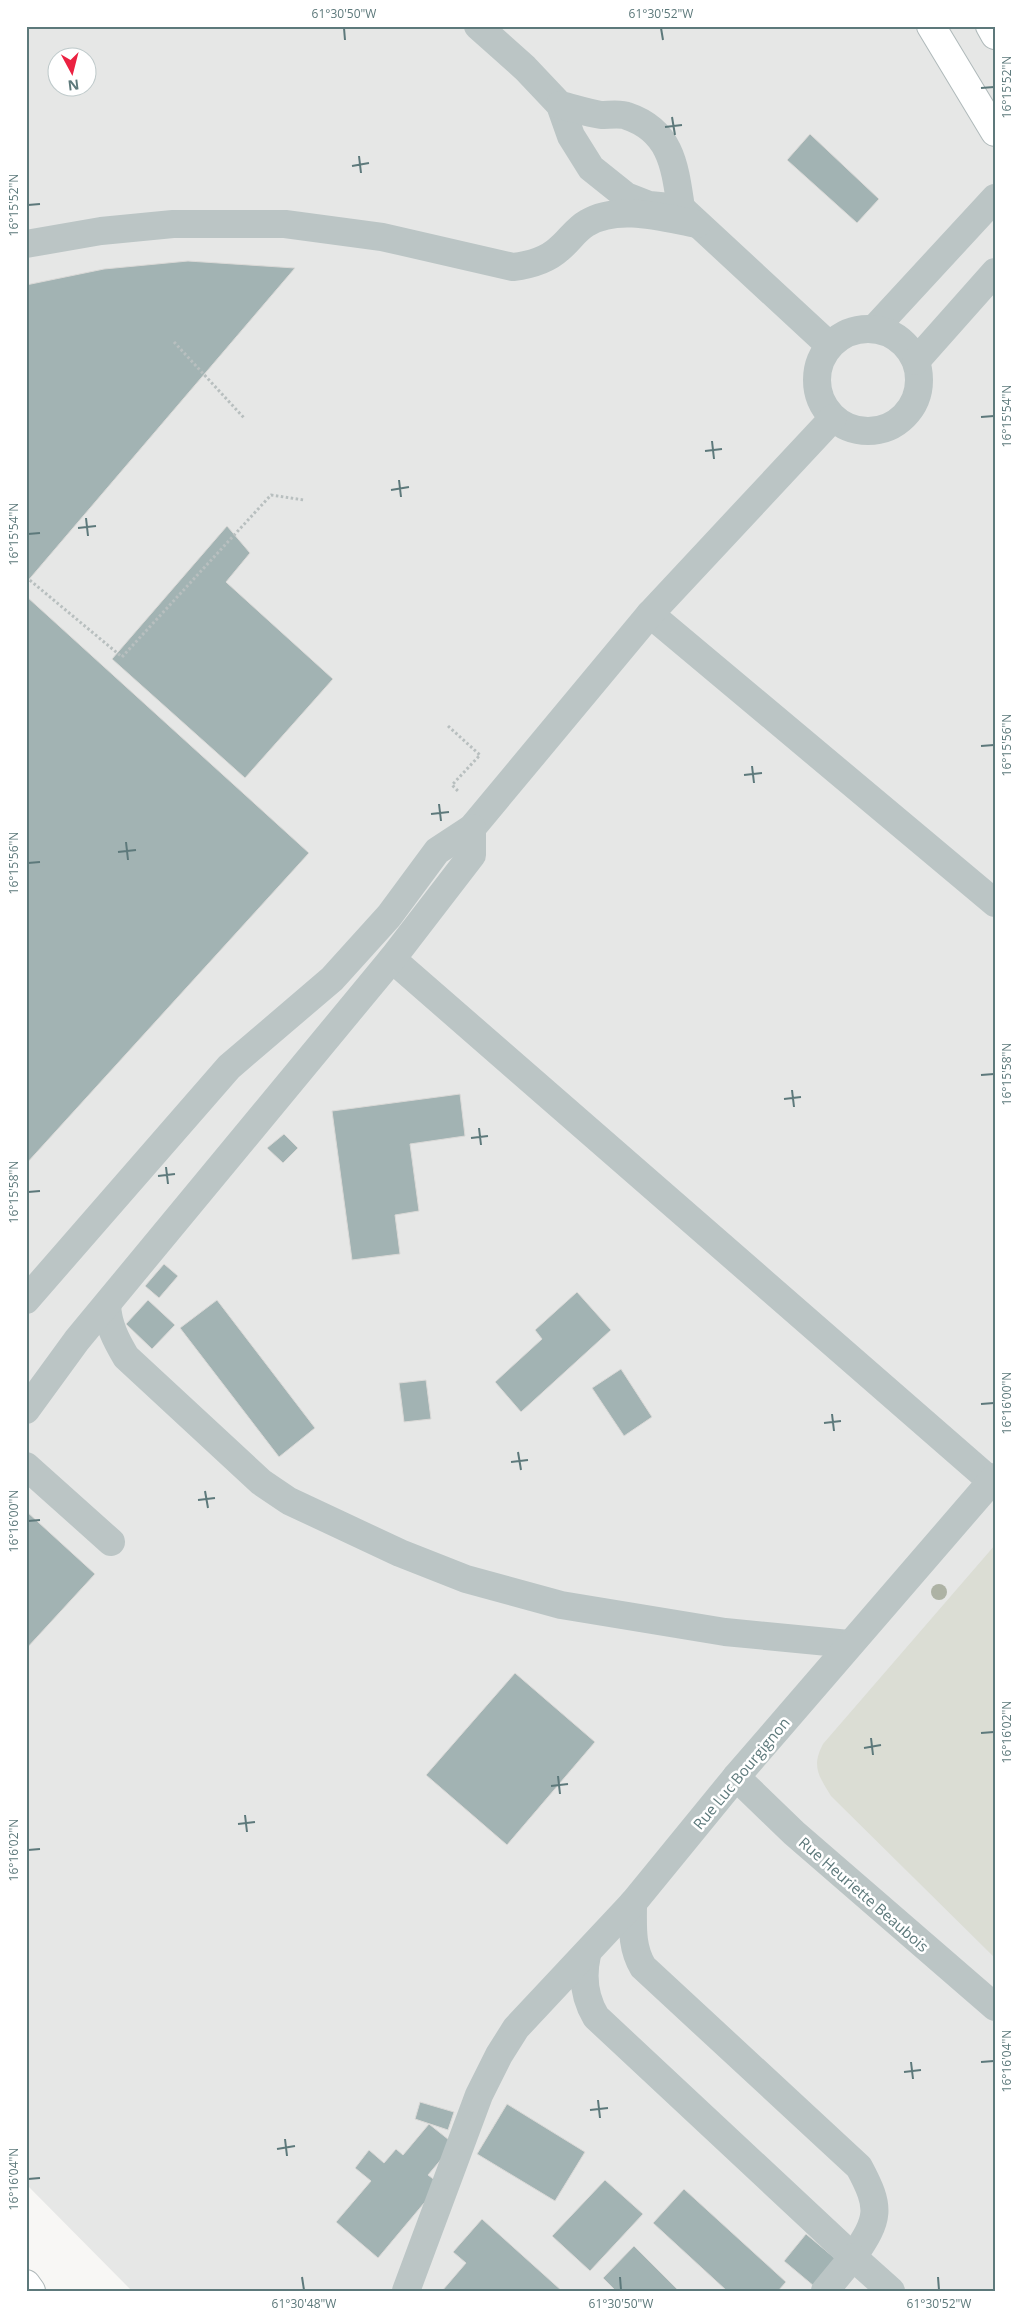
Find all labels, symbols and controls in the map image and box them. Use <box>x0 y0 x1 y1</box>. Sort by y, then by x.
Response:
text: 61°30'50"W <box>312 5 376 22</box>
text: 61°30'52"W <box>629 5 693 22</box>
north arrow <box>48 48 98 98</box>
text: 16°15'52"N <box>998 56 1015 118</box>
text: N <box>67 75 80 96</box>
text: 16°15'52"N <box>5 174 22 236</box>
text: 16°15'54"N <box>998 385 1015 447</box>
text: 16°15'54"N <box>5 503 22 565</box>
text: 16°15'56"N <box>998 714 1015 776</box>
text: 16°15'56"N <box>5 832 22 894</box>
text: 16°15'58"N <box>998 1043 1015 1105</box>
text: 16°15'58"N <box>5 1161 22 1223</box>
text: 16°16'00"N <box>998 1372 1015 1434</box>
text: 16°16'00"N <box>5 1490 22 1552</box>
text: 16°16'02"N <box>998 1701 1015 1763</box>
street label: Rue Luc Bourgignon <box>688 1713 794 1833</box>
text: 16°16'02"N <box>5 1819 22 1881</box>
street label: Rue Heuriette Beaubois <box>795 1832 933 1956</box>
text: 16°16'04"N <box>998 2030 1015 2092</box>
text: 16°16'04"N <box>5 2148 22 2210</box>
text: 61°30'48"W <box>272 2295 336 2312</box>
text: 61°30'50"W <box>589 2295 653 2312</box>
text: 61°30'52"W <box>907 2295 971 2312</box>

